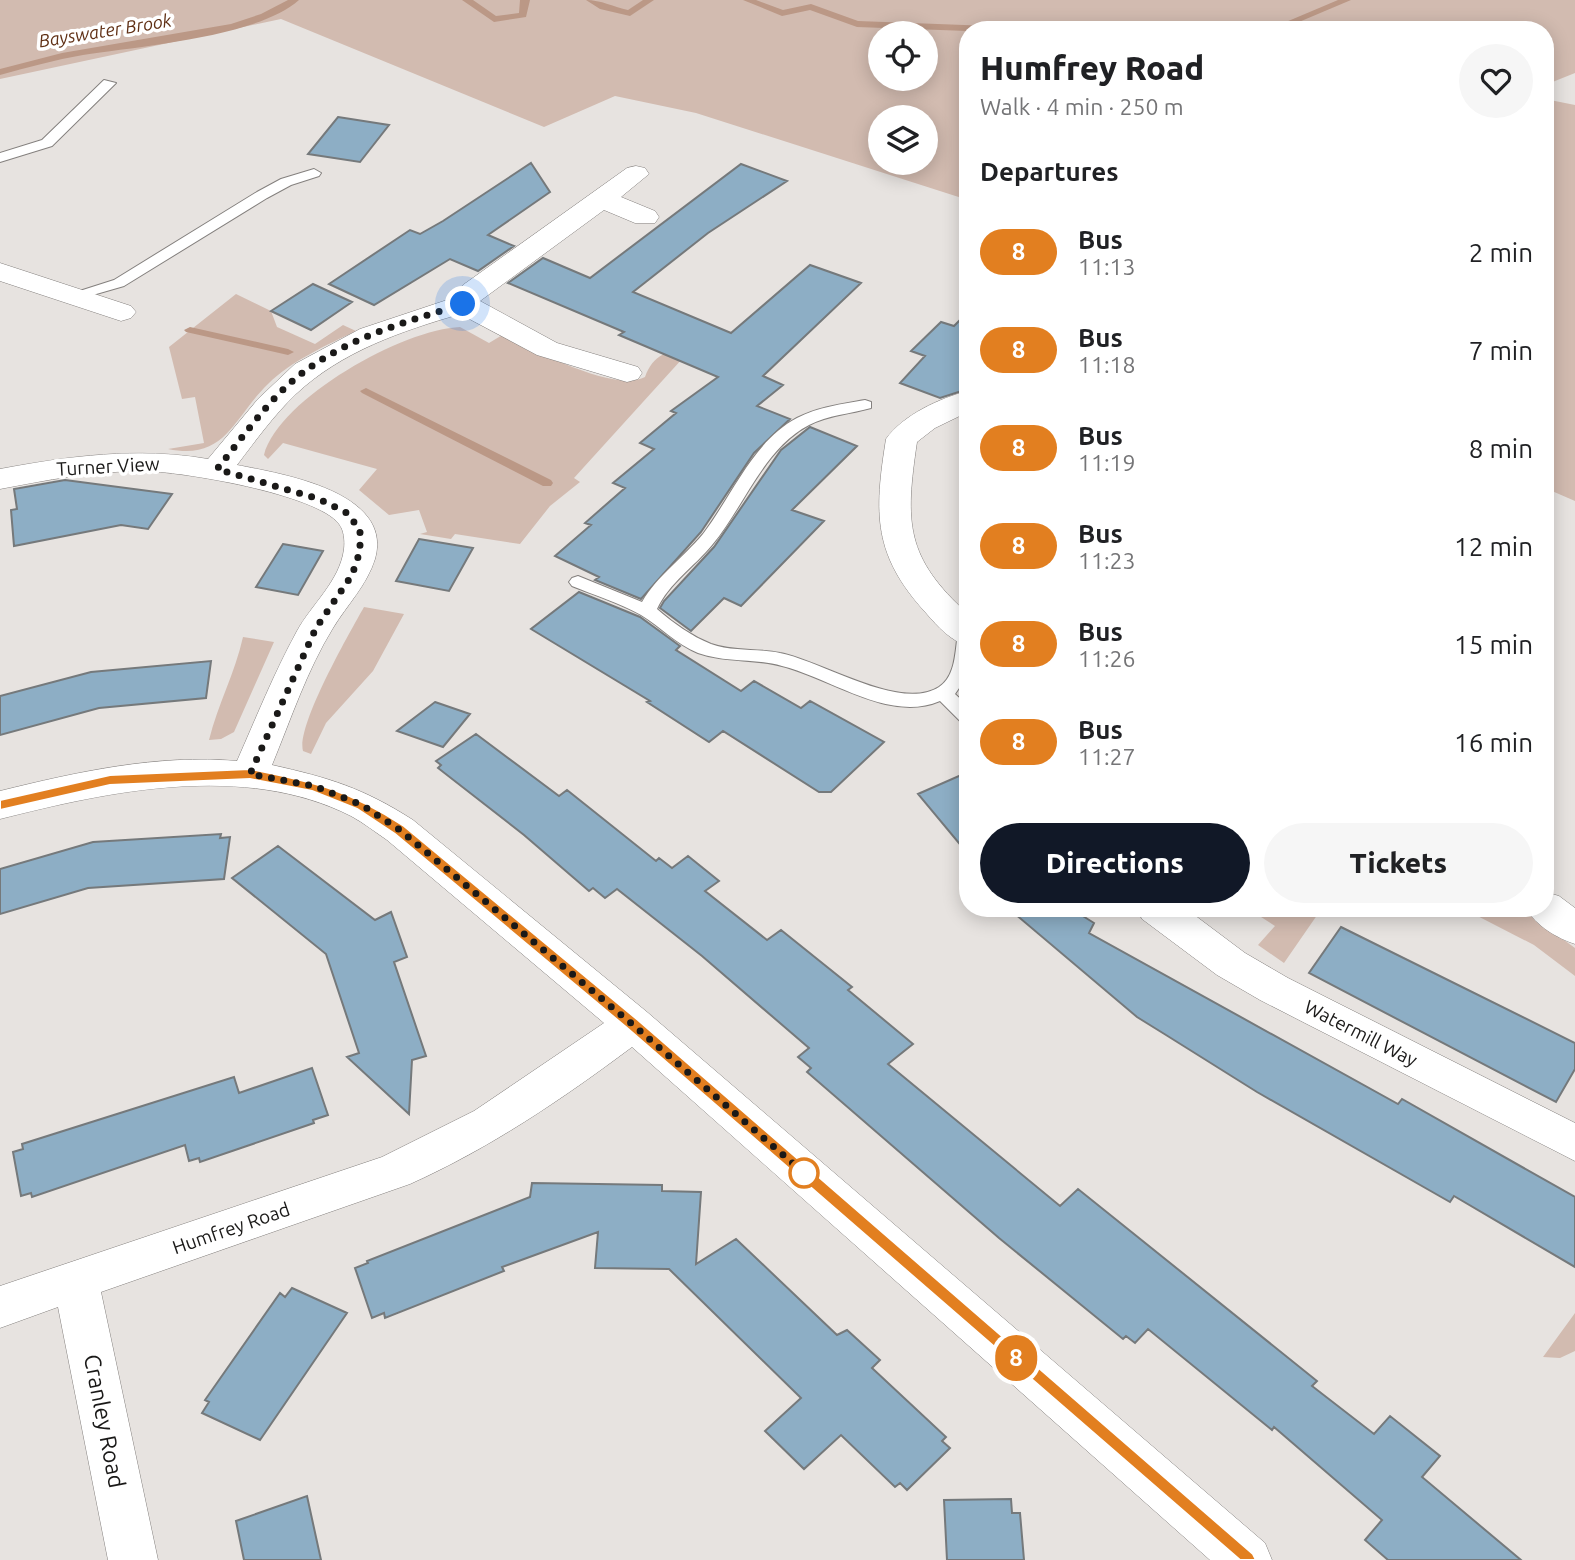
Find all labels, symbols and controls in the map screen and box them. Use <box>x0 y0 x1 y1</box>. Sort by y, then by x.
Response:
water label: Bayswater Brook <box>37 9 174 50</box>
map controls <box>868 21 938 175</box>
button: locate <box>868 21 938 91</box>
button: heart <box>1459 44 1533 118</box>
text: Humfrey Road <box>980 49 1204 86</box>
text: Walk · 4 min · 250 m <box>980 94 1184 119</box>
button: layers <box>868 105 938 175</box>
text: Departures <box>980 157 1118 186</box>
text: Bus <box>1078 225 1123 254</box>
text: 8 <box>1012 238 1025 265</box>
text: 2 min <box>1469 238 1533 267</box>
text: 11:13 <box>1078 254 1136 279</box>
your location <box>445 286 480 321</box>
text: Bus <box>1078 323 1123 352</box>
text: 8 <box>1012 336 1025 363</box>
text: 7 min <box>1469 336 1533 365</box>
text: 11:18 <box>1078 352 1136 377</box>
text: Bus <box>1078 421 1123 450</box>
text: 8 <box>1012 434 1025 461</box>
text: 8 min <box>1469 434 1533 463</box>
text: 11:19 <box>1078 450 1136 475</box>
street label: Turner View <box>56 452 161 480</box>
text: Bus <box>1078 519 1123 548</box>
text: 8 <box>1012 532 1025 559</box>
text: 12 min <box>1454 532 1533 561</box>
text: 11:23 <box>1078 548 1136 573</box>
text: Bus <box>1078 617 1123 646</box>
text: 8 <box>1012 630 1025 657</box>
text: 15 min <box>1454 630 1533 659</box>
text: 11:26 <box>1078 646 1136 671</box>
text: Bus <box>1078 715 1123 744</box>
text: 8 <box>1012 728 1025 755</box>
text: 16 min <box>1454 728 1533 757</box>
text: 11:27 <box>1078 744 1136 769</box>
button: Directions <box>980 823 1250 903</box>
button: Tickets <box>1264 823 1533 903</box>
street label: Watermill Way <box>1301 995 1421 1071</box>
unlabelled marker <box>789 1158 819 1188</box>
street label: Humfrey Road <box>169 1198 293 1258</box>
line badge: 8 <box>993 1335 1039 1381</box>
text: 8 <box>1009 1344 1023 1371</box>
street label: Cranley Road <box>80 1352 130 1490</box>

